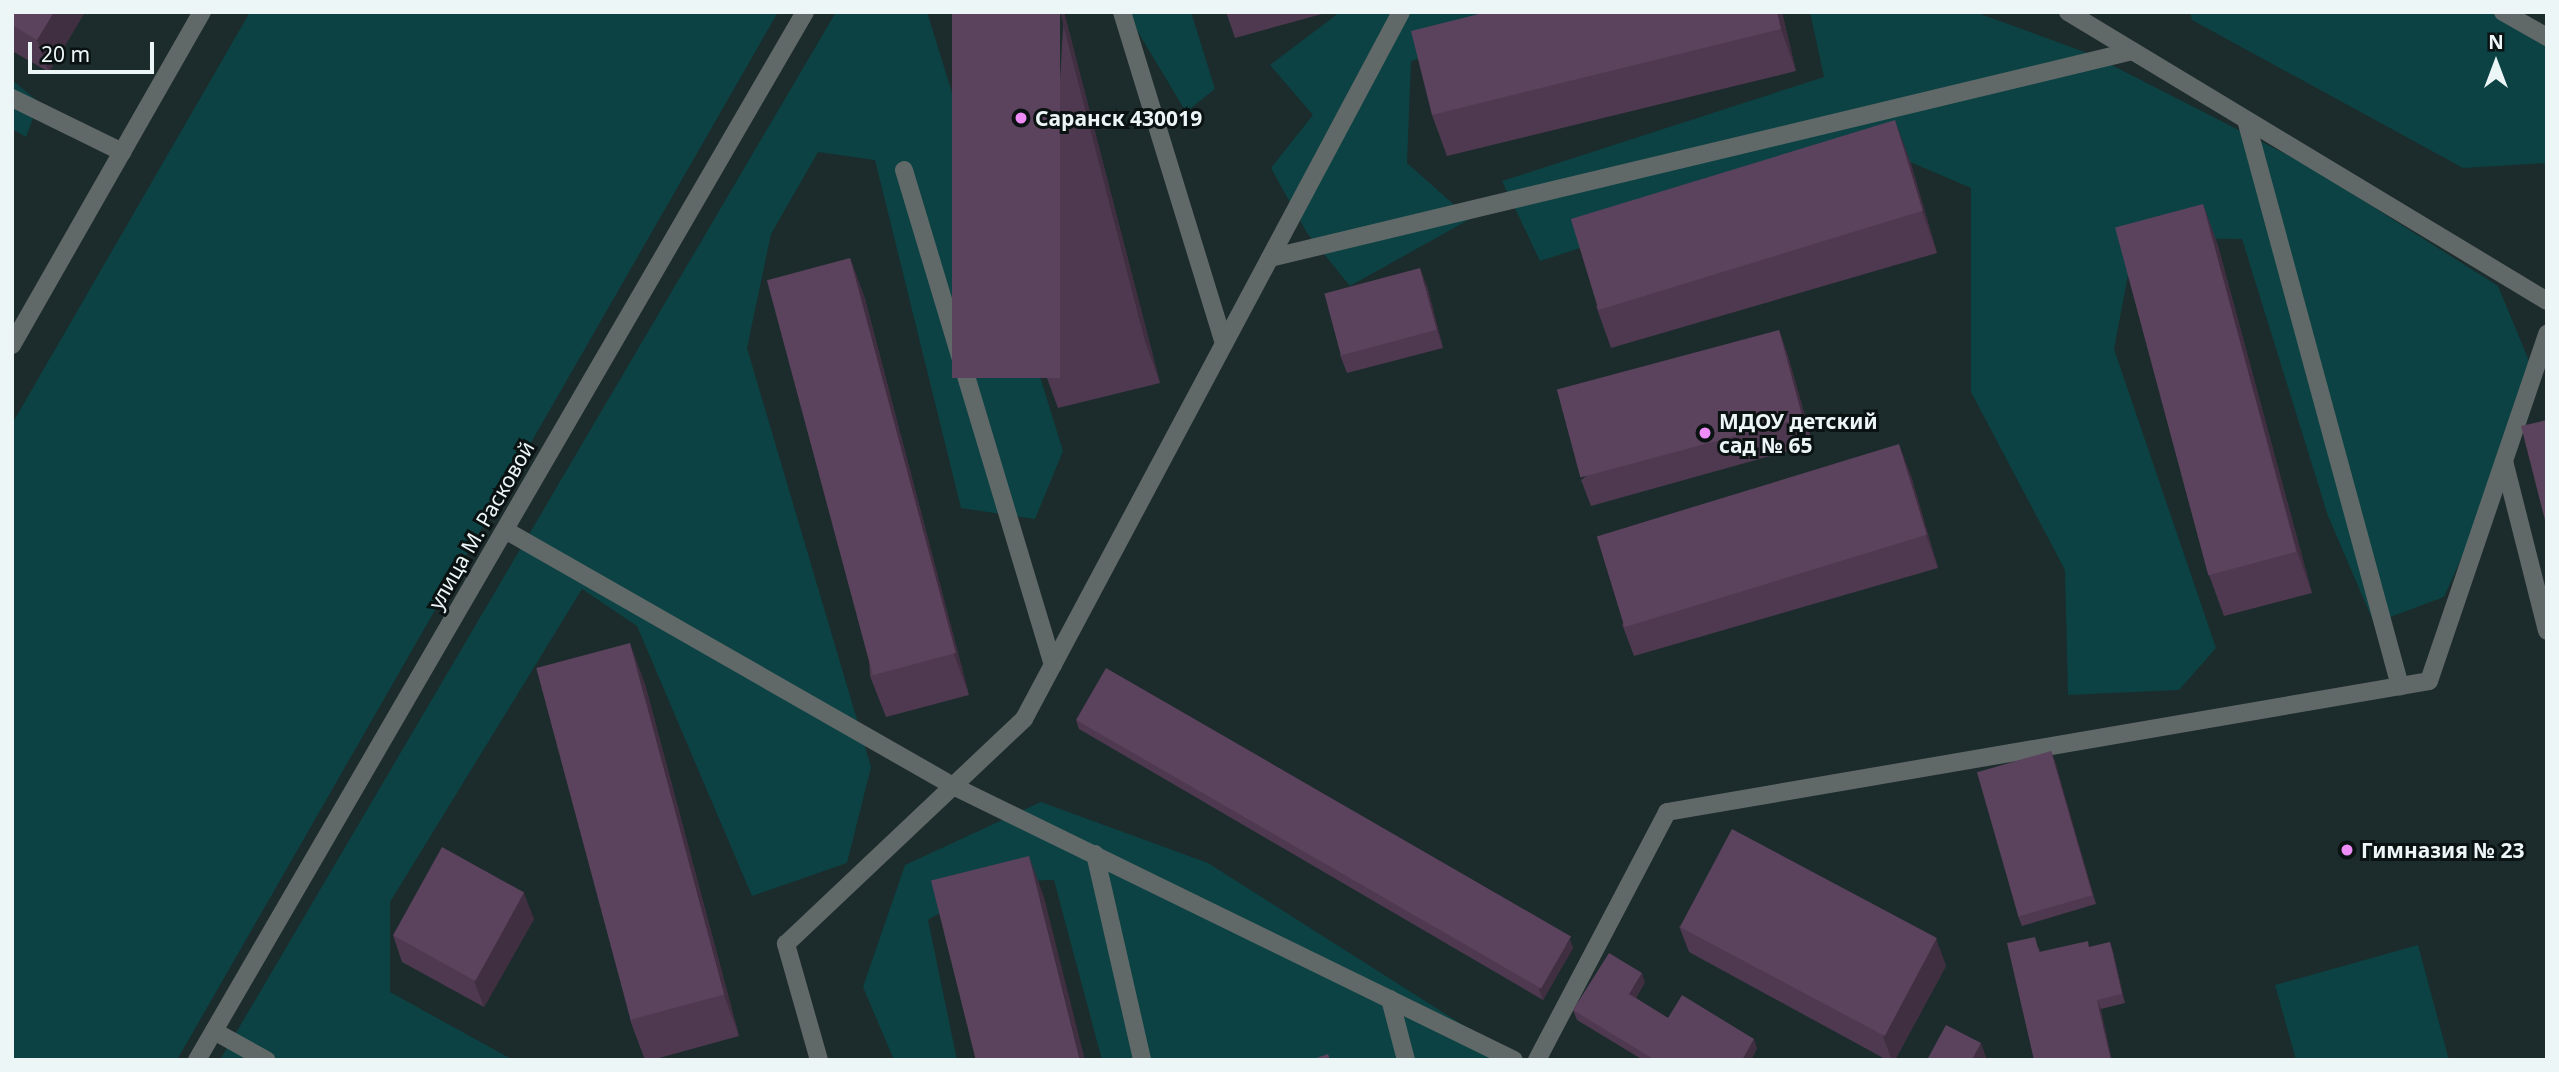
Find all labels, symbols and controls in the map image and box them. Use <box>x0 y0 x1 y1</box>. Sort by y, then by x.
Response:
scale bar <box>32 28 158 72</box>
north arrow <box>2461 28 2531 98</box>
text: N <box>2488 29 2504 55</box>
text: 20 m <box>41 40 90 68</box>
place label: Саранск 430019 <box>1035 105 1202 131</box>
marker: Саранск 430019 <box>1013 110 1029 126</box>
place label: МДОУ детский сад № 65 <box>1719 408 1878 458</box>
marker: МДОУ детский сад № 65 <box>1697 425 1713 441</box>
street label: улица М. Расковой <box>423 436 539 614</box>
place label: Гимназия № 23 <box>2361 837 2524 863</box>
marker: Гимназия № 23 <box>2339 842 2355 858</box>

